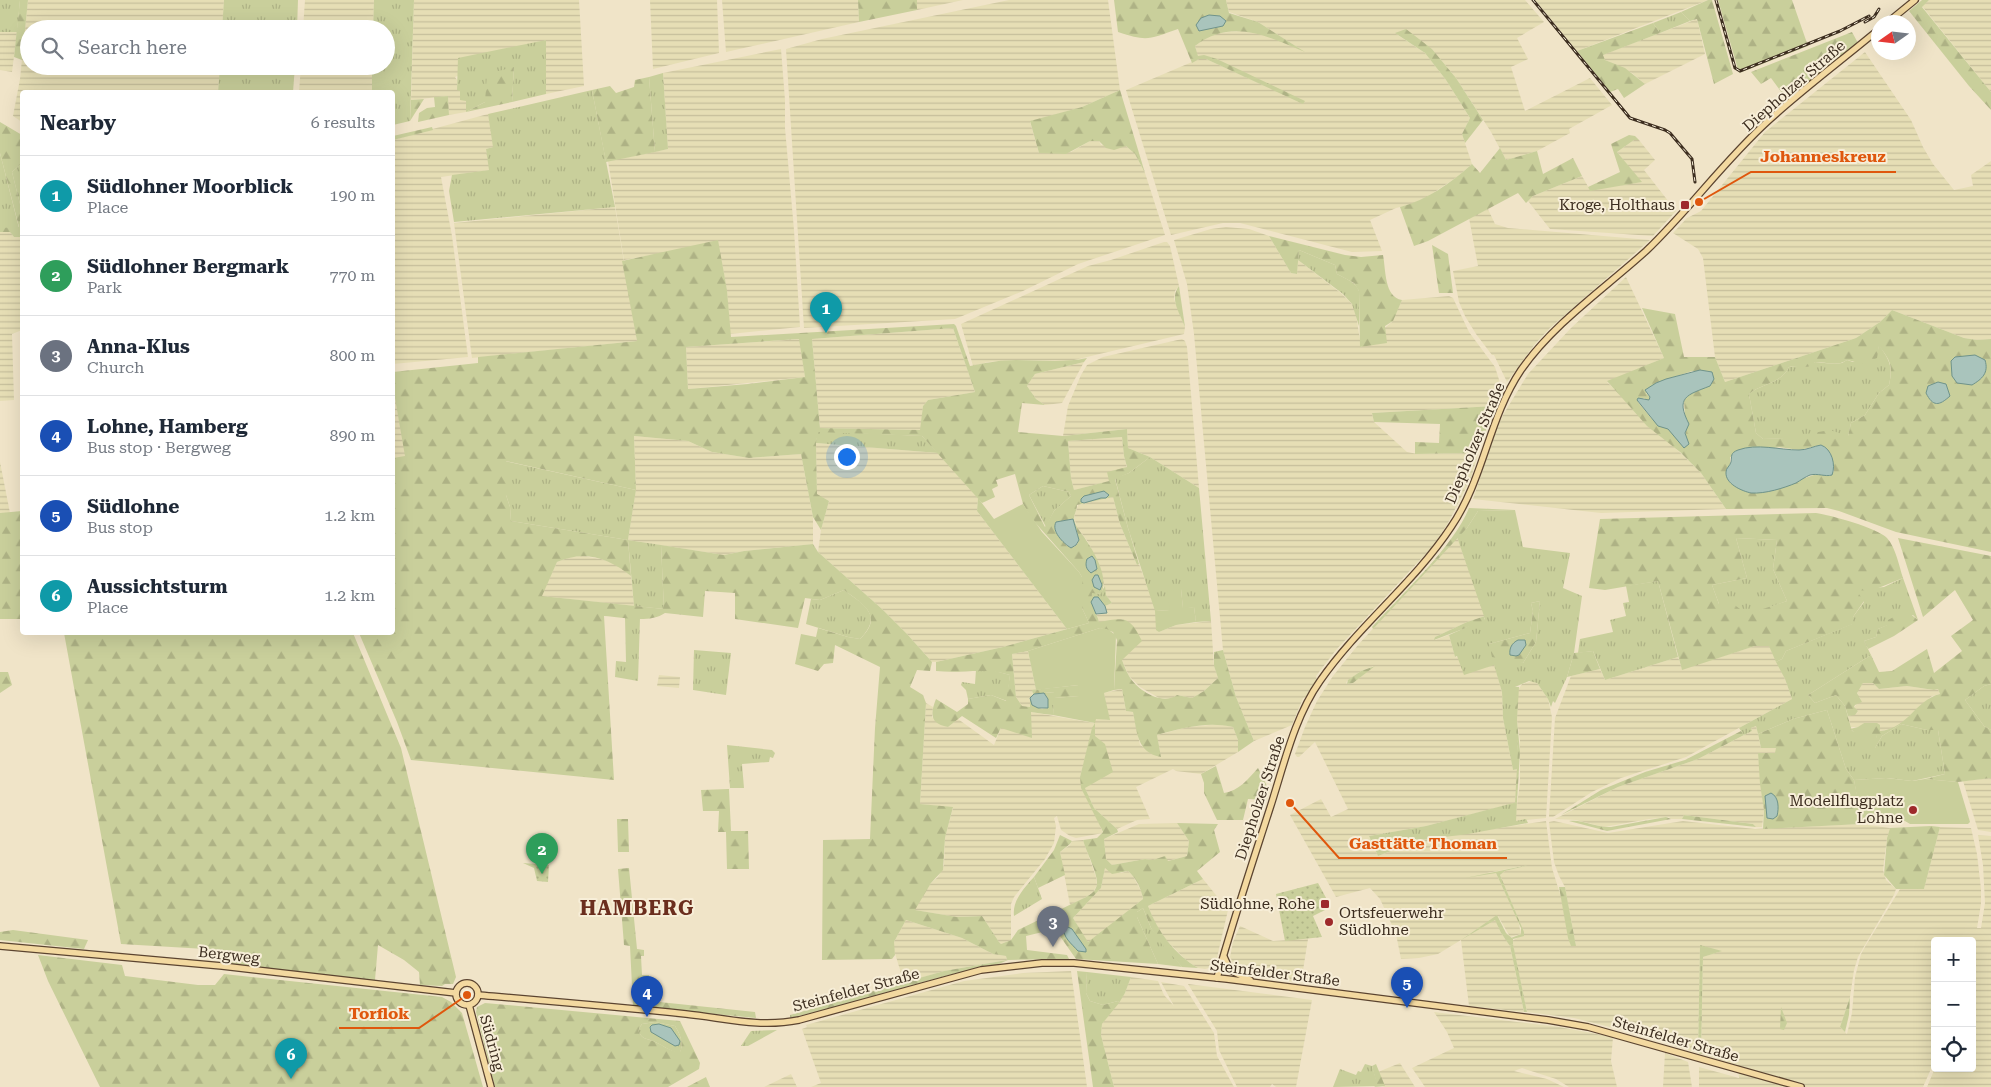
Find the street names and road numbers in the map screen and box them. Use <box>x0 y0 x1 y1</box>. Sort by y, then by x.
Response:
street label: Diepholzer Straße <box>1739 37 1849 135</box>
street label: Diepholzer Straße <box>1441 380 1509 506</box>
street label: Diepholzer Straße <box>1231 733 1289 863</box>
street label: Bergweg <box>197 943 261 967</box>
street label: Steinfelder Straße <box>1209 956 1341 990</box>
street label: Steinfelder Straße <box>791 964 921 1016</box>
street label: Steinfelder Straße <box>1611 1012 1741 1066</box>
street label: Südring <box>476 1013 508 1074</box>

